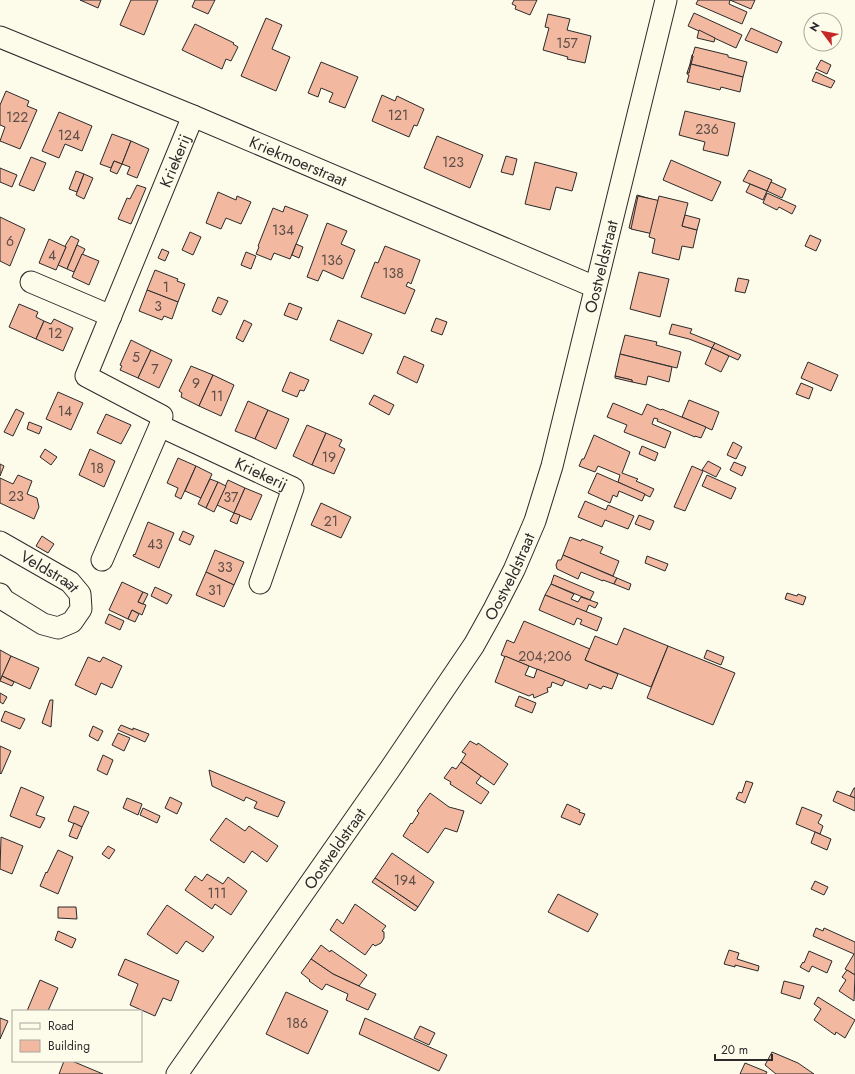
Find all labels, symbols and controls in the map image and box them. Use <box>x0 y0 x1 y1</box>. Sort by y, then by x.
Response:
north arrow <box>803 12 843 52</box>
text: N <box>805 19 824 35</box>
house number: 157 <box>556 33 578 53</box>
house number: 121 <box>388 105 408 125</box>
house number: 122 <box>6 107 28 127</box>
house number: 236 <box>695 119 719 139</box>
house number: 124 <box>58 125 80 145</box>
street label: Kriekmoerstraat <box>246 130 351 192</box>
street label: Kriekerij <box>154 131 196 191</box>
house number: 123 <box>442 152 464 172</box>
street label: Oostveldstraat <box>579 218 624 315</box>
house number: 134 <box>272 220 294 240</box>
house number: 6 <box>6 231 14 251</box>
house number: 4 <box>48 245 56 265</box>
house number: 136 <box>321 250 343 270</box>
house number: 138 <box>382 263 404 283</box>
house number: 1 <box>163 277 169 297</box>
house number: 3 <box>154 296 162 316</box>
house number: 12 <box>48 323 62 343</box>
house number: 5 <box>132 347 140 367</box>
house number: 7 <box>151 359 159 379</box>
house number: 9 <box>192 373 200 393</box>
house number: 11 <box>211 386 223 406</box>
house number: 14 <box>58 401 72 421</box>
house number: 19 <box>322 447 336 467</box>
street label: Kriekerij <box>231 452 291 496</box>
house number: 18 <box>90 458 104 478</box>
house number: 23 <box>8 486 24 506</box>
house number: 37 <box>224 487 239 507</box>
house number: 21 <box>324 511 338 531</box>
street label: Oostveldstraat <box>479 529 541 625</box>
house number: 43 <box>147 534 163 554</box>
street label: Veldstraat <box>16 545 85 598</box>
house number: 33 <box>217 557 233 577</box>
house number: 31 <box>208 580 222 600</box>
house number: 204;206 <box>518 646 572 666</box>
street label: Oostveldstraat <box>298 803 371 894</box>
house number: 194 <box>394 870 416 890</box>
house number: 111 <box>208 883 226 903</box>
legend <box>12 1010 142 1062</box>
house number: 186 <box>286 1013 308 1033</box>
text: Road <box>48 1017 74 1035</box>
scale bar <box>715 1036 772 1062</box>
text: Building <box>48 1037 90 1055</box>
text: 20 m <box>721 1041 748 1059</box>

